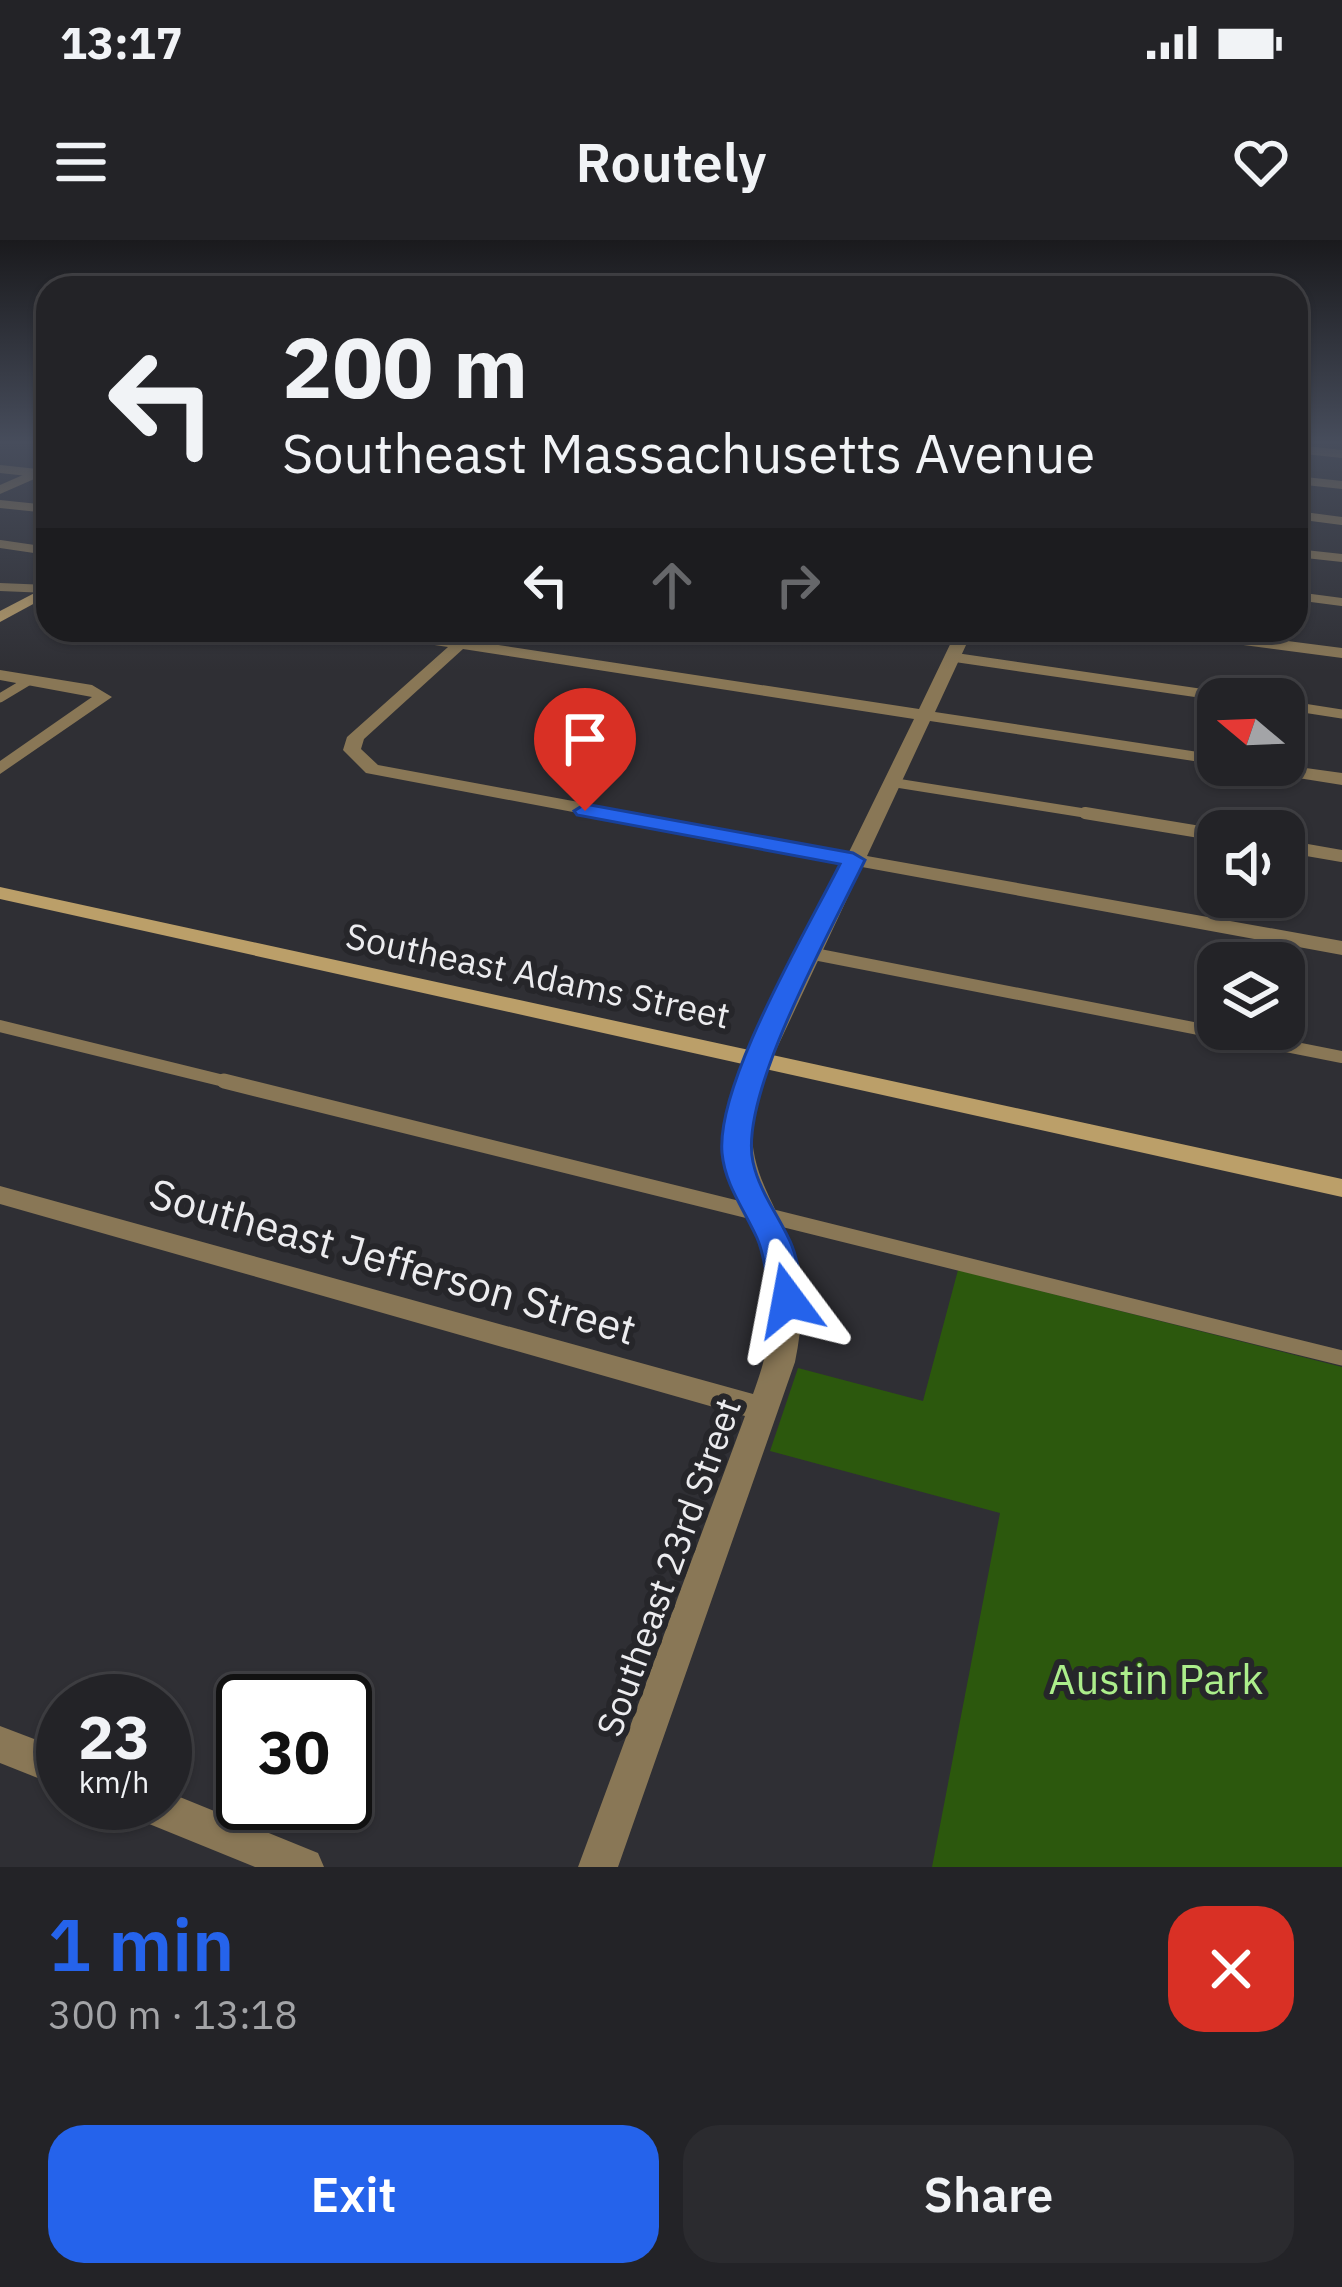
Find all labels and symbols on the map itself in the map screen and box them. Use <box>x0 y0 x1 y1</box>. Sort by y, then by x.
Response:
north arrow <box>1197 678 1305 786</box>
pin <box>534 688 636 811</box>
street label: Southeast Adams Street <box>342 911 734 1039</box>
street label: Southeast Jefferson Street <box>143 1165 643 1357</box>
position arrow <box>725 1237 851 1363</box>
street label: Southeast 23rd Street <box>585 1392 751 1742</box>
park label: Austin Park <box>1049 1651 1263 1706</box>
speed limit sign: 30 <box>216 1674 372 1830</box>

